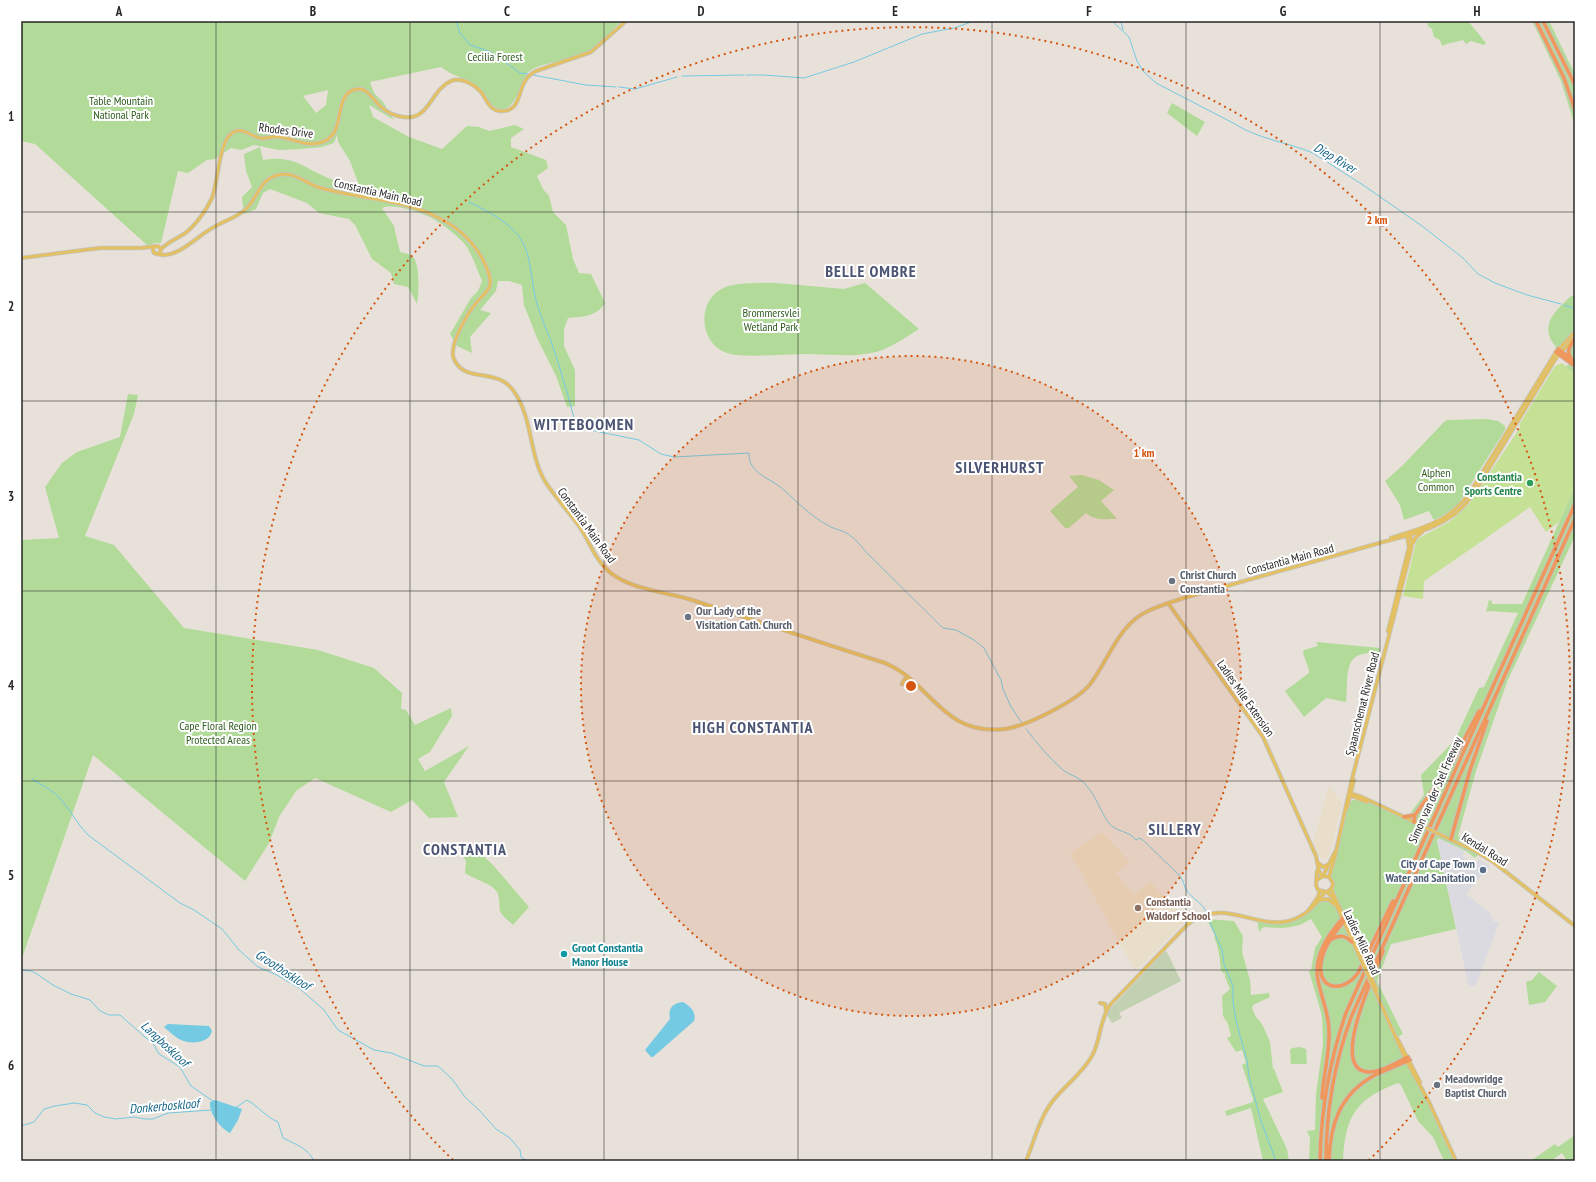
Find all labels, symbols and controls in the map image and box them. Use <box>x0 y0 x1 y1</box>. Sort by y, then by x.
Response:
text: A <box>115 3 123 20</box>
text: B <box>310 3 316 20</box>
text: C <box>504 3 510 20</box>
text: D <box>698 3 705 20</box>
text: E <box>892 3 898 20</box>
text: F <box>1086 3 1092 20</box>
text: G <box>1280 3 1287 20</box>
text: H <box>1474 3 1481 20</box>
park label: Cecilia Forest <box>467 49 523 64</box>
park label: Table Mountain National Park <box>89 93 153 122</box>
text: 1 <box>8 108 14 125</box>
street label: Rhodes Drive <box>258 119 314 141</box>
water label: Diep River <box>1311 139 1361 179</box>
street label: Constantia Main Road <box>333 175 423 209</box>
text: 2 km <box>1366 212 1388 227</box>
district label: BELLE OMBRE <box>825 261 917 281</box>
text: 2 <box>8 298 14 315</box>
park label: Brommersvlei Wetland Park <box>742 305 800 334</box>
district label: WITTEBOOMEN <box>533 414 634 434</box>
text: 1 km <box>1133 445 1155 460</box>
district label: SILVERHURST <box>955 457 1045 477</box>
park label: Alphen Common <box>1418 465 1454 494</box>
place label: Constantia Sports Centre <box>1464 469 1522 498</box>
marker: Constantia Sports Centre <box>1525 478 1535 488</box>
street label: Constantia Main Road <box>555 484 619 566</box>
text: 3 <box>8 488 14 505</box>
street label: Constantia Main Road <box>1245 540 1335 578</box>
place label: Christ Church Constantia <box>1180 567 1236 596</box>
marker: Christ Church Constantia <box>1167 576 1177 586</box>
place label: Our Lady of the Visitation Cath. Church <box>695 603 792 632</box>
marker: Our Lady of the Visitation Cath. Church <box>683 612 693 622</box>
street label: Spaanschemat River Road <box>1342 651 1382 757</box>
street label: Ladies Mile Extension <box>1214 657 1278 739</box>
text: 4 <box>8 677 15 694</box>
centre of rings <box>904 679 918 693</box>
district label: HIGH CONSTANTIA <box>693 717 813 737</box>
park label: Cape Floral Region Protected Areas <box>179 718 257 747</box>
street label: Simon van der Stel Freeway <box>1405 734 1465 845</box>
district label: SILLERY <box>1148 819 1202 839</box>
street label: Kendal Road <box>1459 829 1511 869</box>
district label: CONSTANTIA <box>423 839 507 859</box>
place label: City of Cape Town Water and Sanitation <box>1385 856 1475 885</box>
marker: City of Cape Town Water and Sanitation <box>1478 865 1488 875</box>
text: 5 <box>8 867 14 884</box>
place label: Constantia Waldorf School <box>1145 894 1210 923</box>
marker: Constantia Waldorf School <box>1133 903 1143 913</box>
street label: Ladies Mile Road <box>1340 907 1384 977</box>
place label: Groot Constantia Manor House <box>572 940 643 969</box>
water label: Grootboskloof <box>252 946 316 996</box>
marker: Groot Constantia Manor House <box>559 949 569 959</box>
water label: Langboskloof <box>137 1017 195 1072</box>
text: 6 <box>8 1057 14 1074</box>
place label: Meadowridge Baptist Church <box>1445 1071 1507 1100</box>
marker: Meadowridge Baptist Church <box>1432 1080 1442 1090</box>
water label: Donkerboskloof <box>128 1094 202 1118</box>

